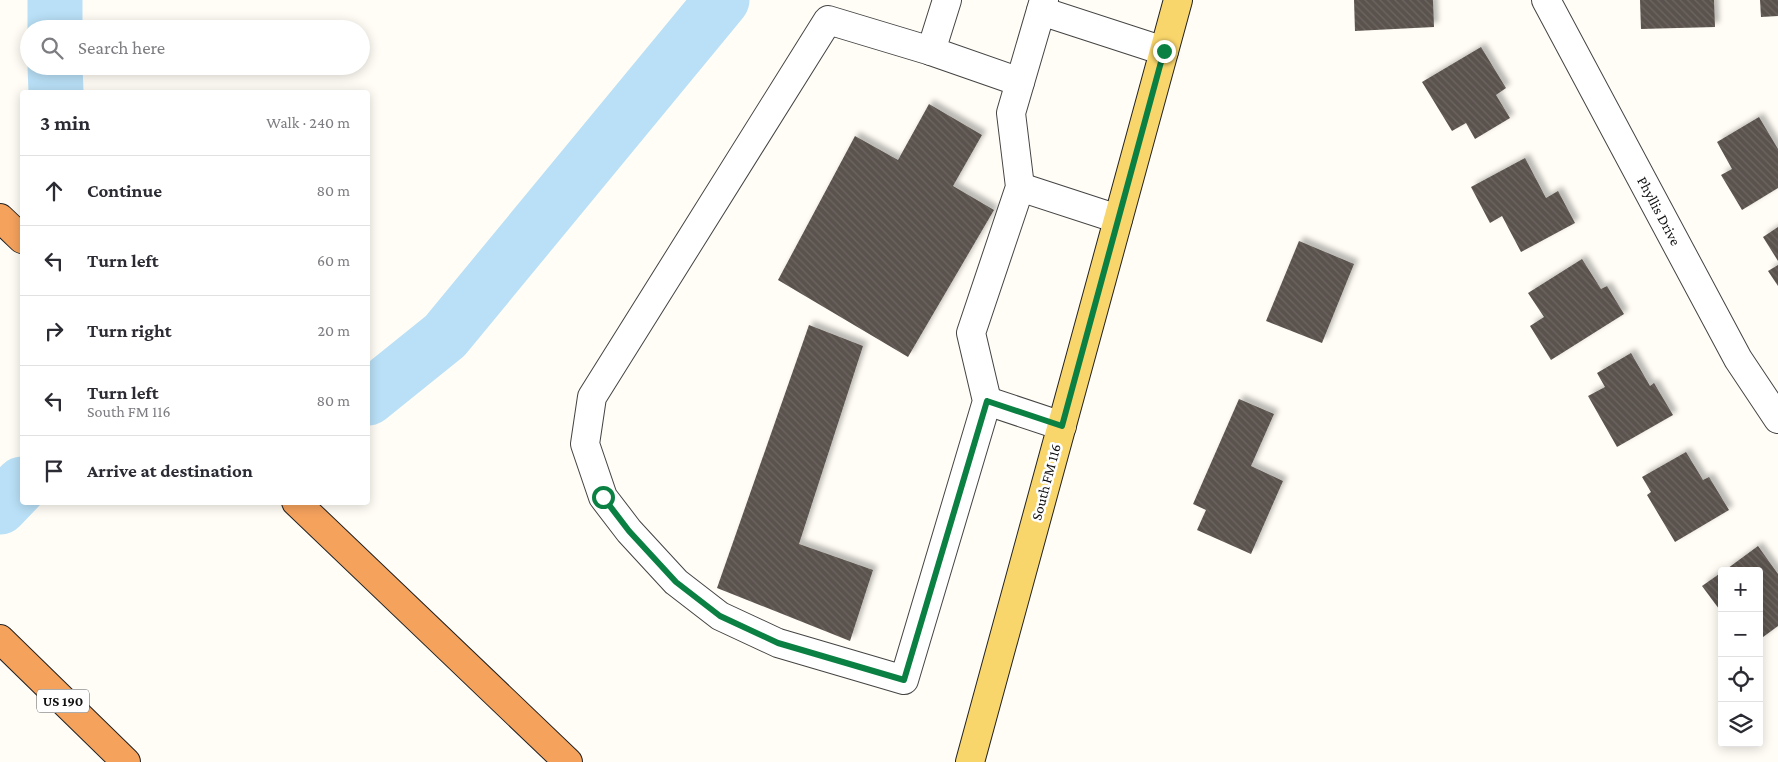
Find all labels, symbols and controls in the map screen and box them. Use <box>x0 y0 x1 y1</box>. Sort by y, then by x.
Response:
search box <box>20 20 370 75</box>
icon: search <box>38 34 66 62</box>
text: Search here <box>78 37 165 58</box>
route end <box>1153 40 1176 63</box>
text: 3 min <box>40 111 90 135</box>
text: Walk · 240 m <box>266 114 350 131</box>
street label: Phyllis Drive <box>1633 174 1684 249</box>
icon: ahead <box>40 177 68 205</box>
text: Continue <box>87 180 162 201</box>
text: 80 m <box>316 182 350 199</box>
icon: left <box>40 247 68 275</box>
text: Turn left <box>87 250 159 271</box>
text: 60 m <box>317 252 350 269</box>
icon: right <box>40 317 68 345</box>
text: Turn right <box>87 320 172 341</box>
text: 20 m <box>317 322 350 339</box>
text: Turn left <box>87 382 159 403</box>
icon: left <box>40 387 68 415</box>
text: 80 m <box>316 392 350 409</box>
text: South FM 116 <box>87 403 171 420</box>
street label: South FM 116 <box>1028 442 1064 522</box>
icon: arrive <box>40 457 68 485</box>
text: Arrive at destination <box>87 460 253 481</box>
route start <box>592 486 615 509</box>
map controls <box>1718 567 1763 747</box>
button: + <box>1718 567 1763 612</box>
button: − <box>1718 612 1763 657</box>
button: locate <box>1718 657 1763 702</box>
road number: US 190 <box>37 689 89 712</box>
button: layers <box>1718 702 1763 747</box>

